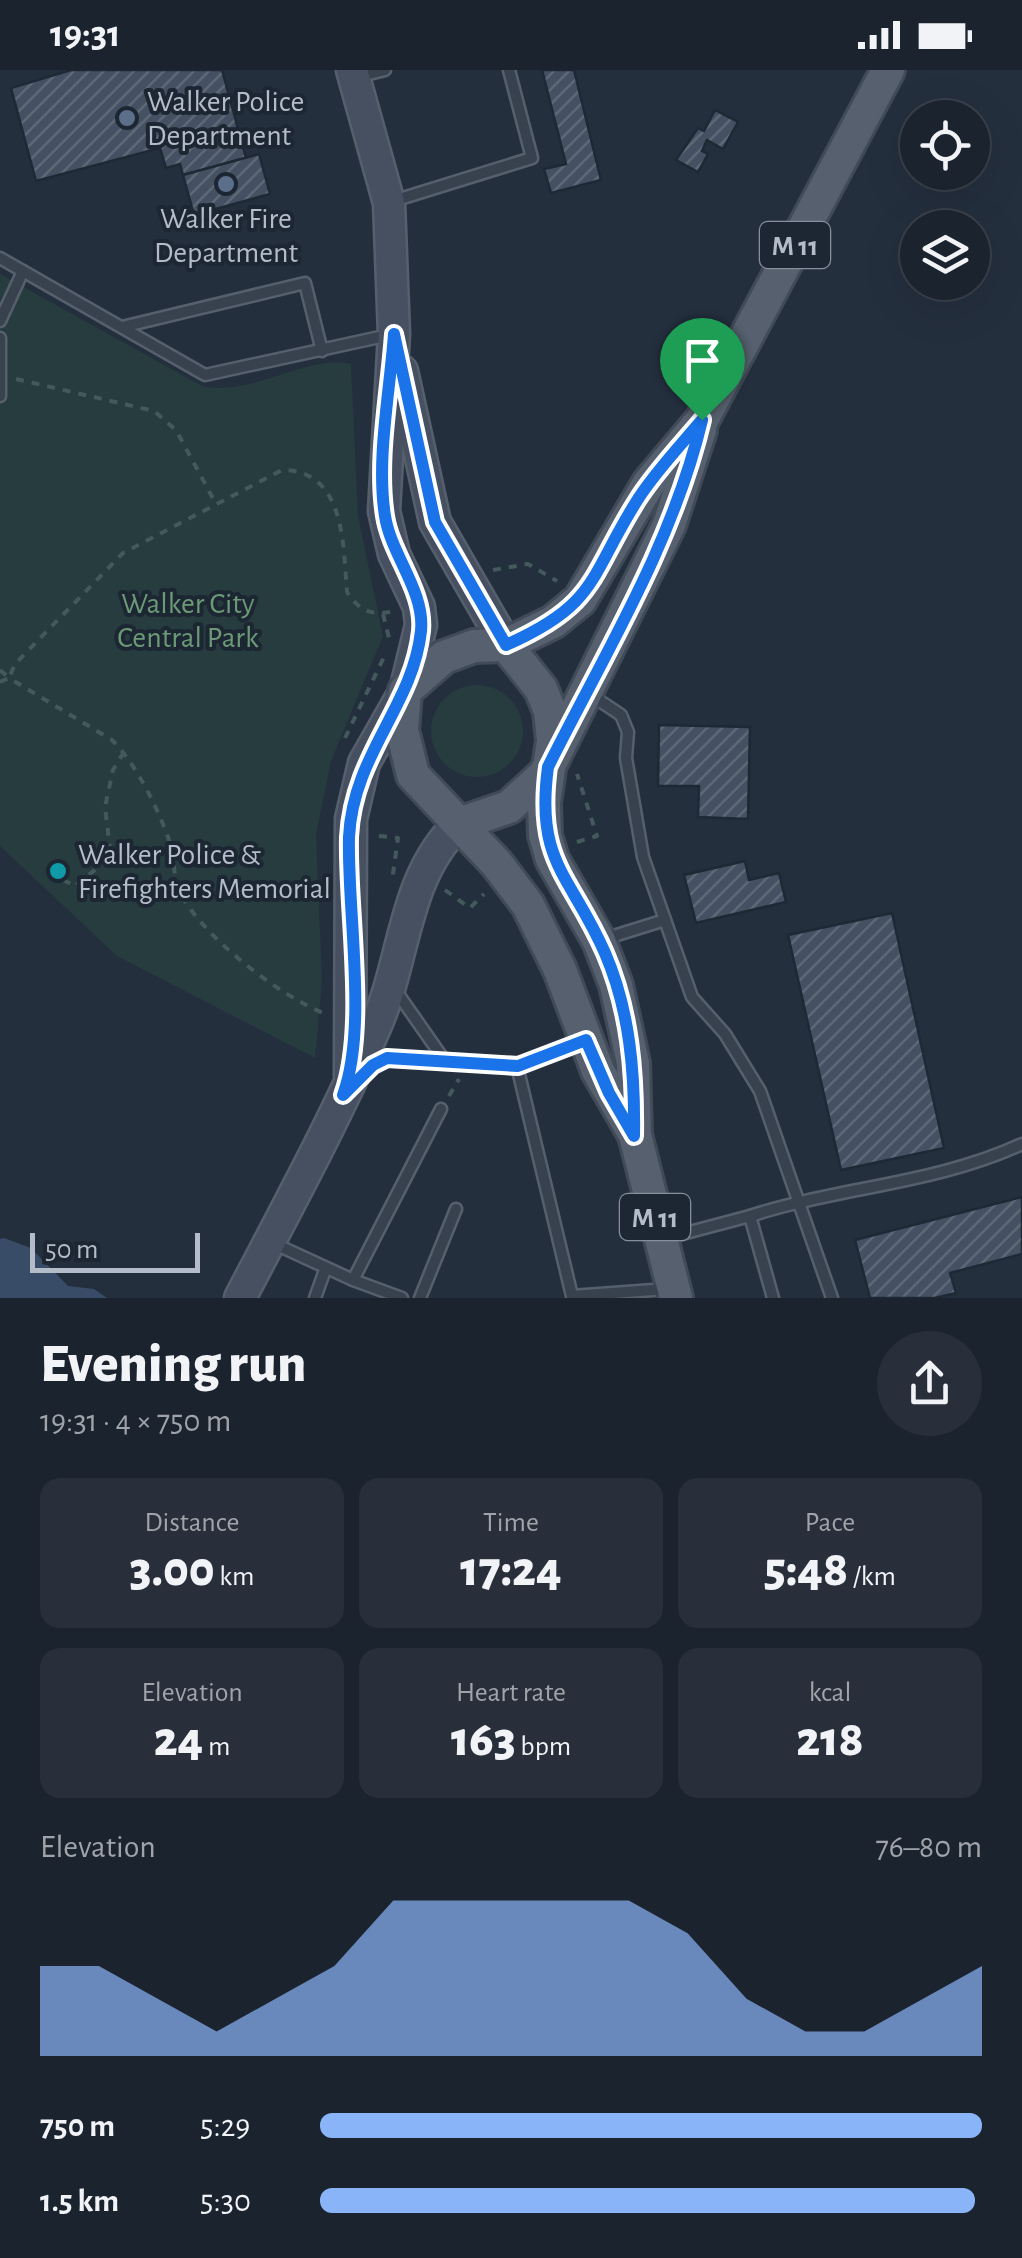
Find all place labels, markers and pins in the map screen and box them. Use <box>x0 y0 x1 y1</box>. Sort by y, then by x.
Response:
place label: Walker Police Department <box>147 87 304 151</box>
marker: Walker Police Department <box>116 107 138 129</box>
marker: Walker Fire Department <box>215 173 237 195</box>
place label: Walker Fire Department <box>154 204 299 268</box>
pin <box>660 318 745 421</box>
place label: Walker Police & Firefighters Memorial <box>78 840 331 904</box>
marker: Walker Police & Firefighters Memorial <box>47 860 69 882</box>

